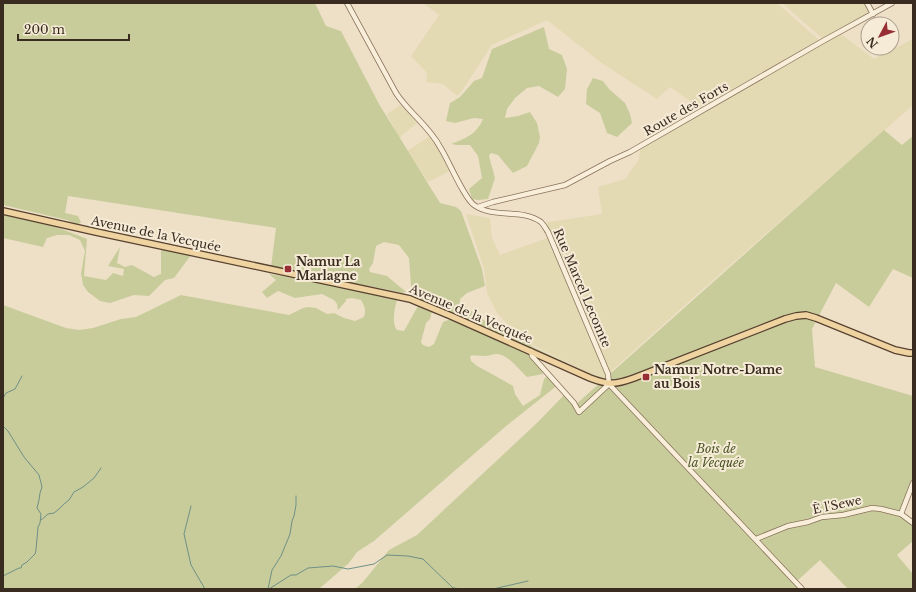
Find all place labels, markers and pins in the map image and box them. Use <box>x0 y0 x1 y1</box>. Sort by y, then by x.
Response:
place label: Namur La Marlagne <box>296 254 361 283</box>
marker: Namur La Marlagne <box>283 264 293 274</box>
place label: Namur Notre-Dame au Bois <box>654 362 782 391</box>
marker: Namur Notre-Dame au Bois <box>641 372 651 382</box>

